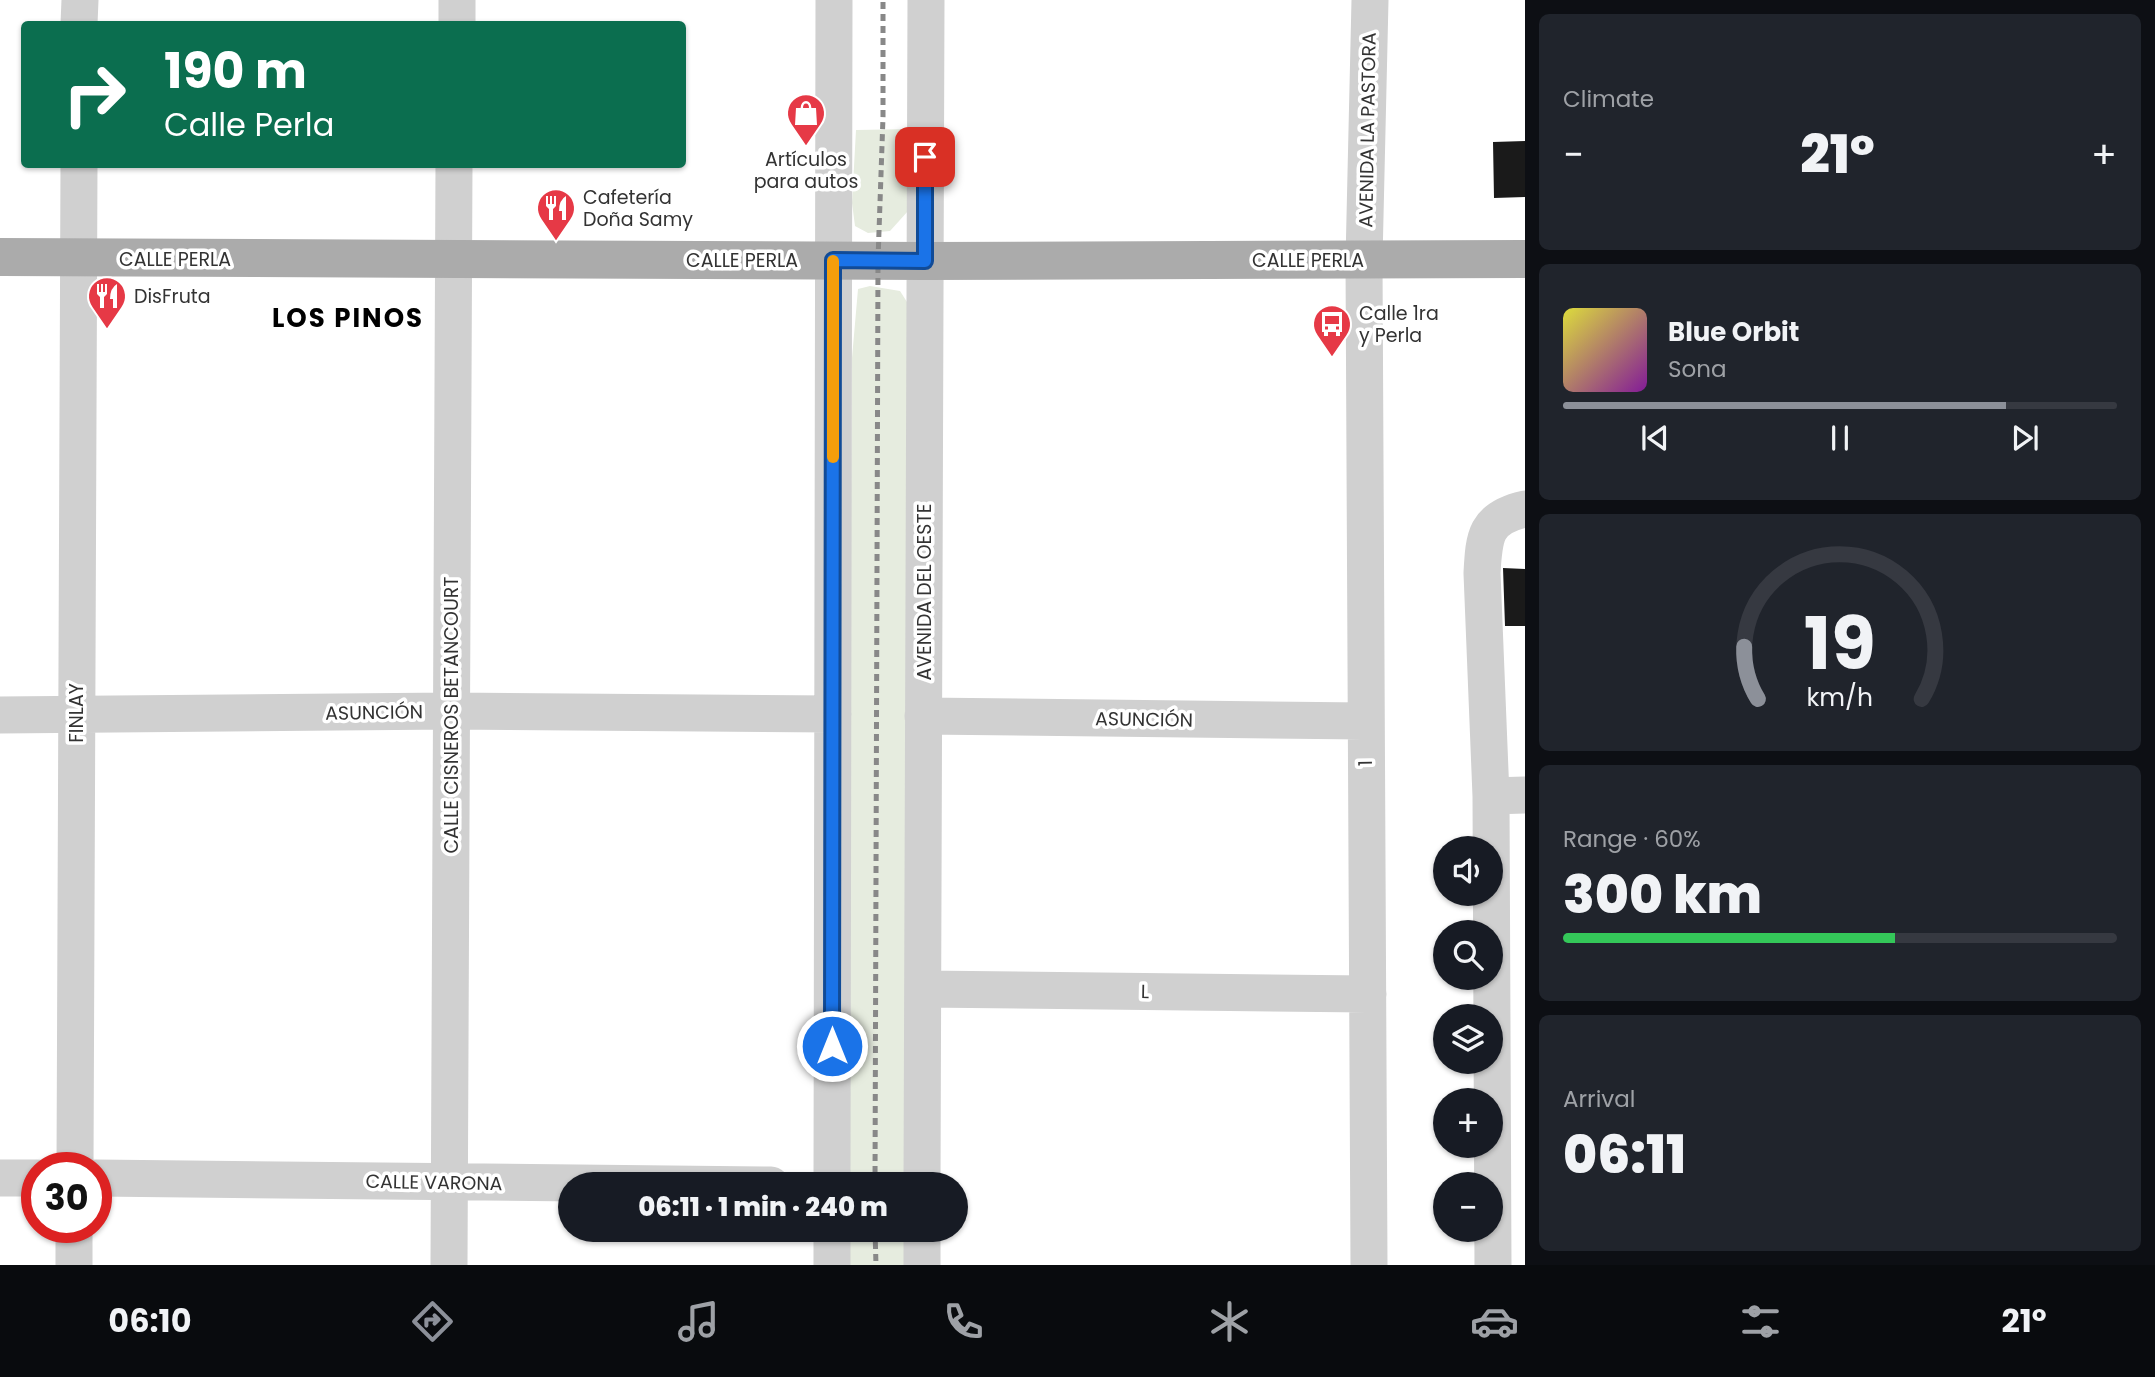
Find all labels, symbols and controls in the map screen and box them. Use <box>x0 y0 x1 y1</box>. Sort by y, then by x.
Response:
street label: AVENIDA LA PASTORA <box>1352 32 1383 228</box>
text: 190 m <box>164 37 307 105</box>
icon: right <box>49 49 140 140</box>
text: Climate <box>1563 83 1654 115</box>
shop icon: Artículos para autos <box>785 92 827 147</box>
text: Calle Perla <box>164 102 334 147</box>
text: 21° <box>1800 118 1875 191</box>
pin <box>895 127 955 187</box>
text: − <box>1563 128 1584 181</box>
text: + <box>2091 128 2117 181</box>
icon: arrive <box>906 138 944 176</box>
place label: Artículos para autos <box>754 146 858 195</box>
place label: Cafetería Doña Samy <box>583 184 693 233</box>
restaurant icon: Cafetería Doña Samy <box>535 187 577 242</box>
street label: CALLE PERLA <box>119 246 231 273</box>
street label: CALLE PERLA <box>686 247 798 274</box>
street label: CALLE PERLA <box>1252 247 1364 274</box>
restaurant icon: DisFruta <box>86 275 128 330</box>
place label: DisFruta <box>134 283 211 310</box>
district label: LOS PINOS <box>272 300 424 336</box>
place label: Calle 1ra y Perla <box>1359 300 1439 349</box>
bus stop icon: Calle 1ra y Perla <box>1311 303 1353 358</box>
text: Blue Orbit <box>1668 314 1799 350</box>
text: Sona <box>1668 353 1727 385</box>
icon: previous <box>1636 419 1674 457</box>
icon: pause <box>1821 419 1859 457</box>
icon: next <box>2006 419 2044 457</box>
street label: AVENIDA DEL OESTE <box>911 503 938 681</box>
street label: CALLE CISNEROS BETANCOURT <box>438 576 465 854</box>
text: 19 <box>1804 593 1876 694</box>
text: km/h <box>1807 679 1873 714</box>
street label: FINLAY <box>63 683 90 743</box>
street label: ASUNCIÓN <box>325 698 423 727</box>
street label: ASUNCIÓN <box>1095 705 1193 734</box>
street label: 1 <box>1352 760 1379 766</box>
text: Range · 60% <box>1563 823 1701 855</box>
map controls <box>1433 836 1503 1242</box>
button: sound <box>1433 836 1503 906</box>
text: 300 km <box>1563 858 1762 931</box>
button: search <box>1433 920 1503 990</box>
street label: L <box>1141 978 1149 1005</box>
button: layers <box>1433 1004 1503 1074</box>
position arrow <box>795 1009 869 1083</box>
text: Arrival <box>1563 1083 1635 1115</box>
button: + <box>1433 1088 1503 1158</box>
text: 06:11 <box>1563 1118 1686 1191</box>
speed limit sign: 30 <box>21 1152 112 1243</box>
street label: CALLE VARONA <box>365 1168 503 1197</box>
button: − <box>1433 1172 1503 1242</box>
text: 06:11 · 1 min · 240 m <box>638 1189 888 1225</box>
icon: directions <box>408 1297 457 1346</box>
icon: music <box>674 1297 723 1346</box>
icon: phone <box>939 1297 988 1346</box>
icon: climate <box>1205 1297 1254 1346</box>
icon: car <box>1470 1297 1519 1346</box>
icon: filters <box>1736 1297 1785 1346</box>
text: 06:10 <box>108 1298 192 1343</box>
text: 21° <box>2002 1298 2047 1343</box>

